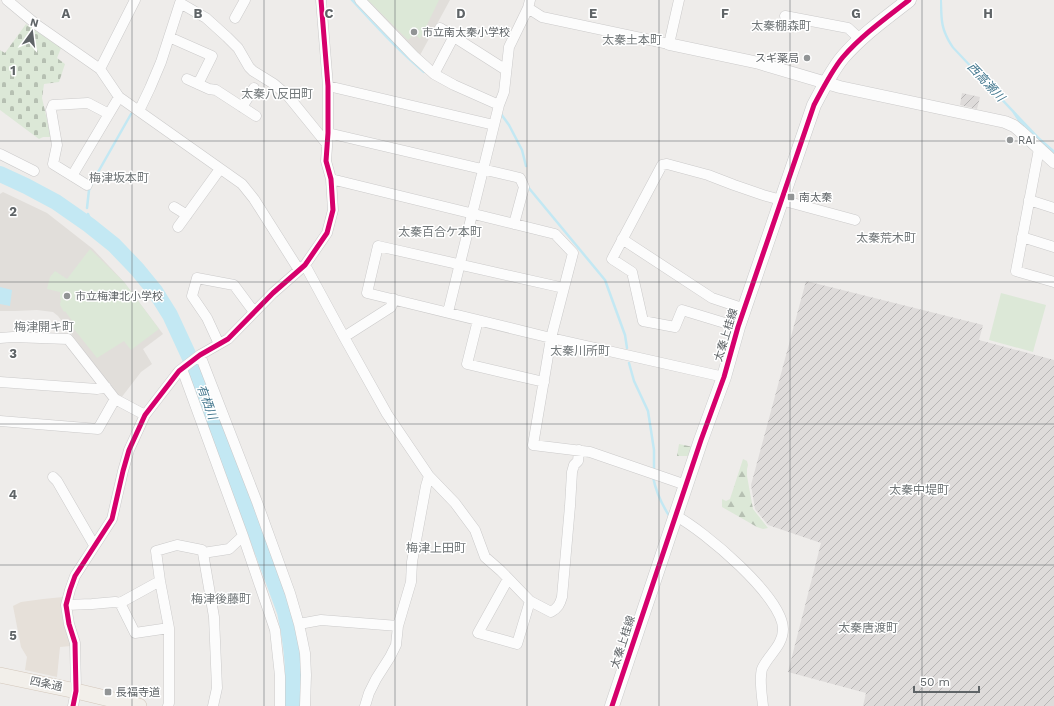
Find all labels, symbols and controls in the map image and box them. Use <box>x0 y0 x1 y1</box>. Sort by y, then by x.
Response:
text: A <box>62 6 71 21</box>
text: B <box>194 6 203 21</box>
text: C <box>325 6 334 21</box>
text: D <box>456 6 466 21</box>
text: E <box>589 6 597 21</box>
text: F <box>721 6 729 21</box>
text: G <box>851 6 861 21</box>
text: H <box>983 6 993 21</box>
north arrow <box>12 12 52 52</box>
text: N <box>29 15 40 30</box>
district label: 太秦棚森町 <box>751 19 811 33</box>
place label: 市立南太秦小学校 <box>422 26 510 39</box>
marker: 市立南太秦小学校 <box>409 27 419 37</box>
district label: 太秦土本町 <box>602 33 662 47</box>
place label: スギ薬局 <box>755 52 799 65</box>
marker: スギ薬局 <box>802 53 812 63</box>
water label: 西高瀬川 <box>965 60 1009 106</box>
text: 1 <box>10 63 16 78</box>
district label: 太秦八反田町 <box>241 87 313 101</box>
place label: RAI <box>1018 134 1036 147</box>
marker: RAI <box>1005 135 1015 145</box>
district label: 梅津坂本町 <box>89 171 149 185</box>
place label: 南太秦 <box>799 191 832 204</box>
marker: 南太秦 <box>786 192 796 202</box>
text: 2 <box>9 204 17 219</box>
district label: 太秦百合ケ本町 <box>398 225 482 239</box>
district label: 太秦荒木町 <box>856 231 916 245</box>
place label: 市立梅津北小学校 <box>75 290 163 303</box>
marker: 市立梅津北小学校 <box>62 291 72 301</box>
street label: 太秦上桂線 <box>712 307 740 363</box>
district label: 梅津開キ町 <box>14 320 74 334</box>
district label: 太秦川所町 <box>550 344 610 358</box>
text: 3 <box>9 346 17 361</box>
water label: 有栖川 <box>194 383 220 423</box>
district label: 太秦中堤町 <box>889 483 949 497</box>
text: 4 <box>9 487 18 502</box>
district label: 梅津上田町 <box>406 541 466 555</box>
district label: 梅津後藤町 <box>191 592 251 606</box>
street label: 太秦上桂線 <box>608 614 638 670</box>
district label: 太秦唐渡町 <box>838 621 898 635</box>
text: 5 <box>9 628 17 643</box>
scale bar <box>914 668 979 694</box>
street label: 四条通 <box>29 674 63 694</box>
text: 50 m <box>920 675 950 689</box>
place label: 長福寺道 <box>116 686 160 699</box>
marker: 長福寺道 <box>103 687 113 697</box>

